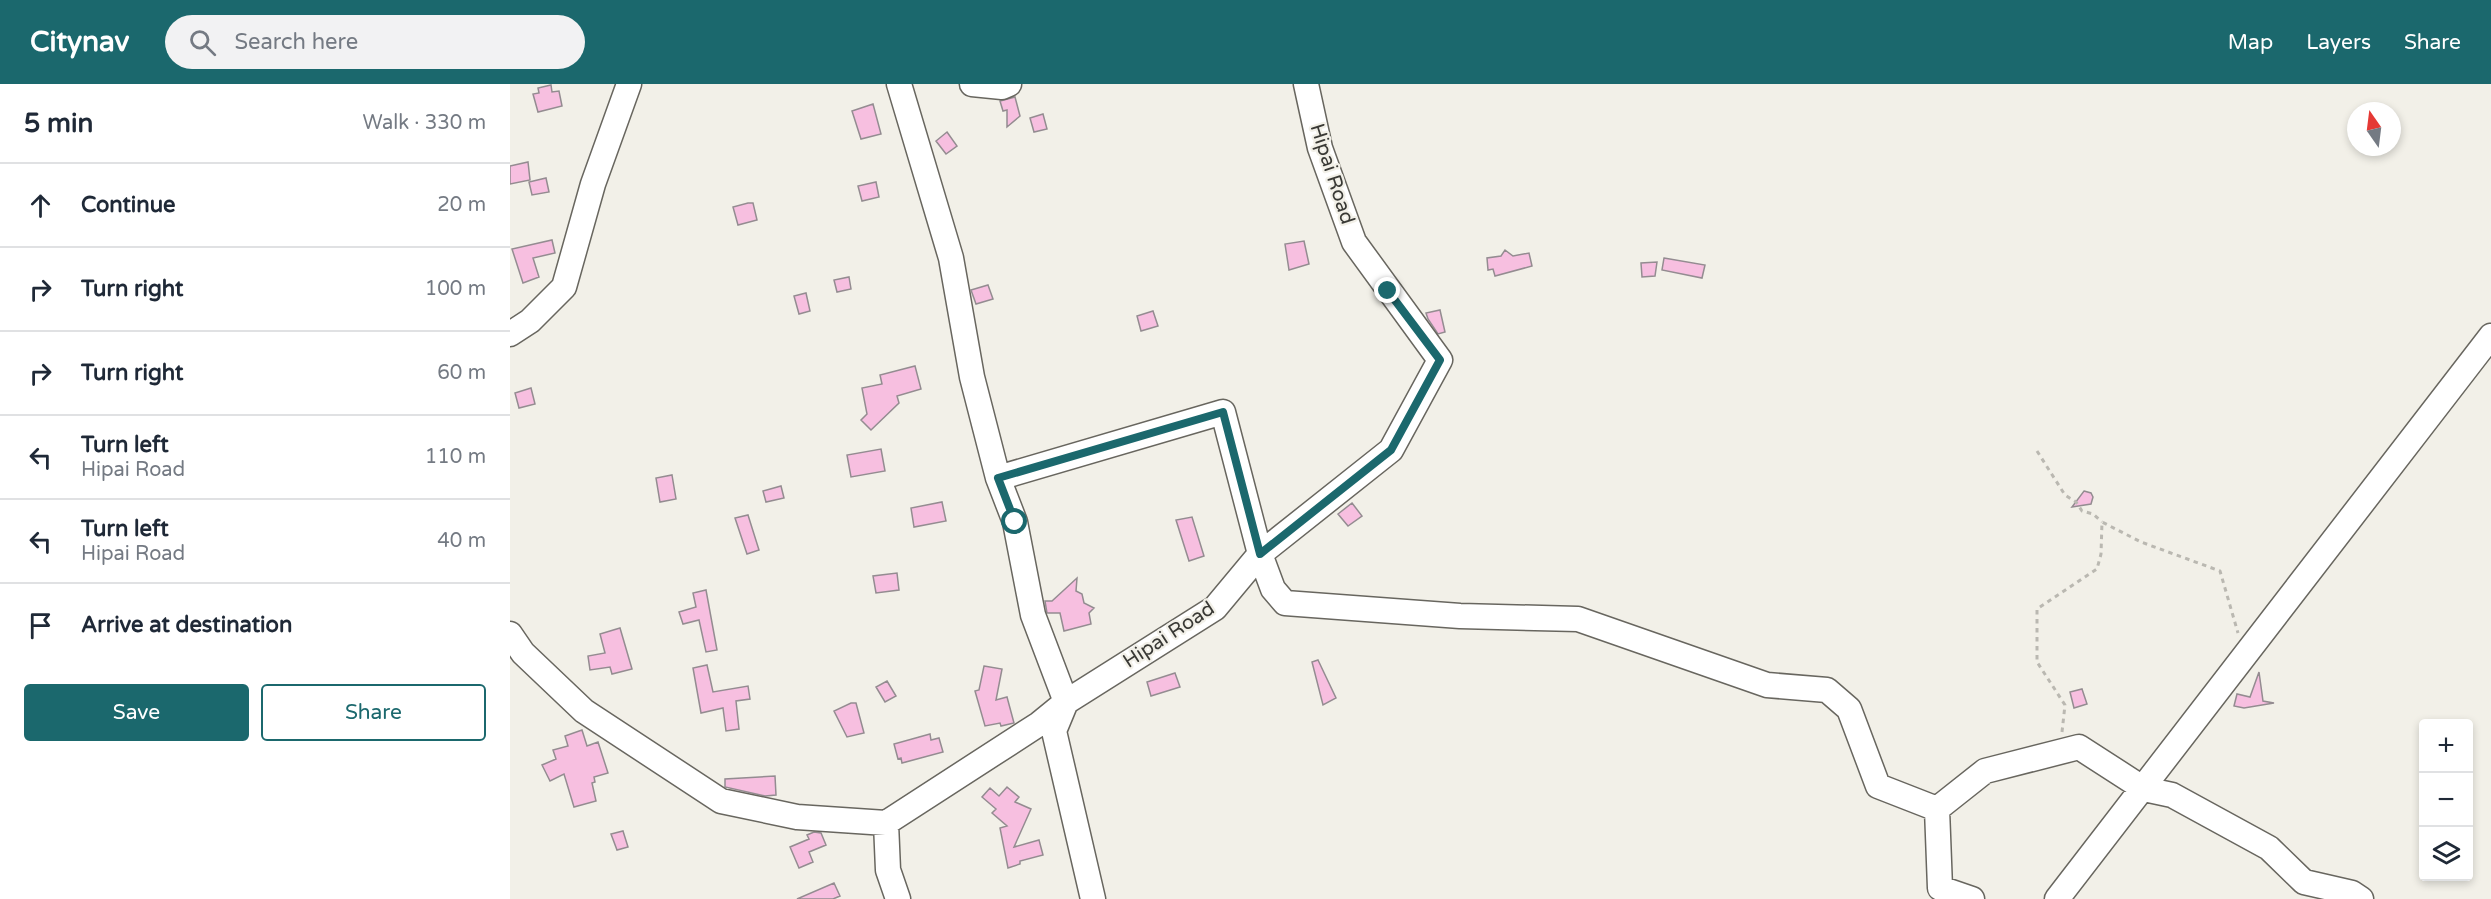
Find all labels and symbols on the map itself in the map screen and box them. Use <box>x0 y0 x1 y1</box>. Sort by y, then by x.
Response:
north arrow <box>2347 102 2401 156</box>
street label: Hipai Road <box>1304 121 1360 227</box>
route end <box>1374 277 1400 303</box>
route start <box>1001 508 1027 534</box>
street label: Hipai Road <box>1119 597 1219 673</box>

